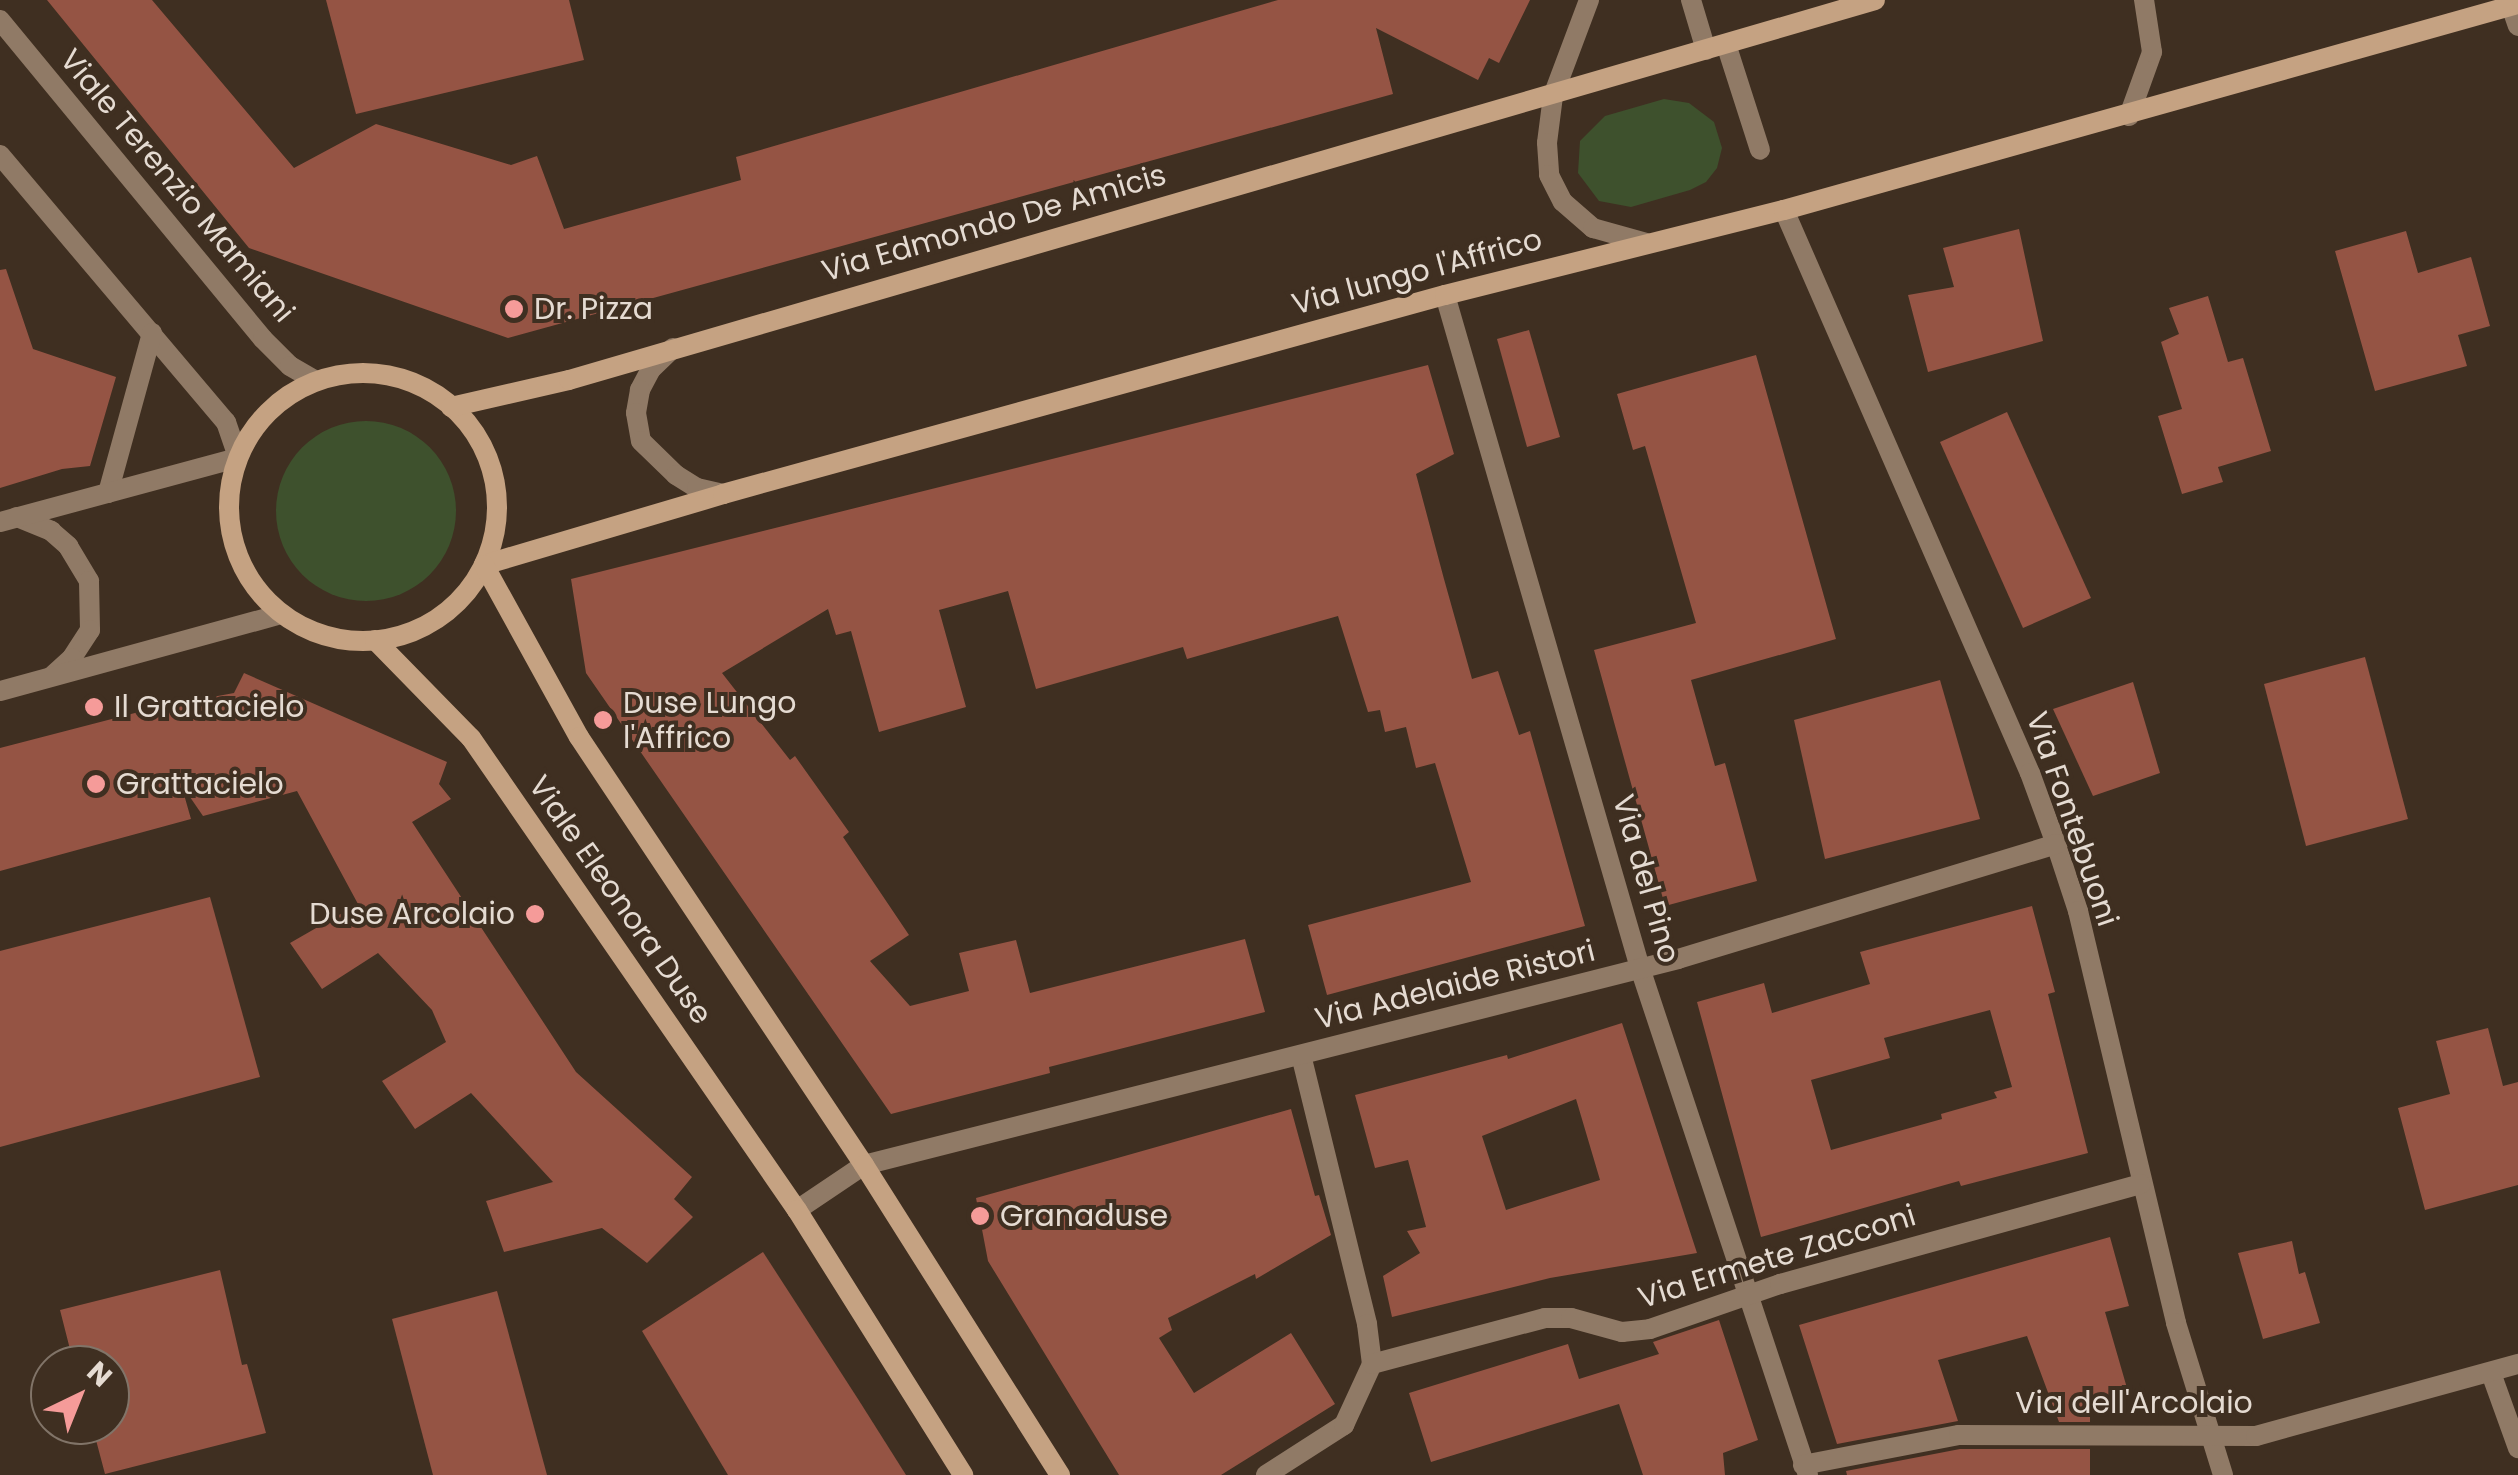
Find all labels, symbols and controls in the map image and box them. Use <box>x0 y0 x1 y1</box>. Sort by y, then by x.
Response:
street label: Viale Terenzio Mamiani <box>52 42 302 330</box>
street label: Via Edmondo De Amicis <box>818 157 1170 289</box>
street label: Via lungo l'Affrico <box>1288 221 1546 323</box>
place label: Dr. Pizza <box>534 291 653 327</box>
marker: Dr. Pizza <box>503 298 525 320</box>
place label: Duse Lungo l'Affrico <box>623 685 797 756</box>
place label: Il Grattacielo <box>114 689 304 725</box>
marker: Il Grattacielo <box>83 696 105 718</box>
street label: Via Fontebuoni <box>2018 707 2126 931</box>
marker: Duse Lungo l'Affrico <box>592 709 614 731</box>
place label: Grattacielo <box>116 766 284 802</box>
street label: Viale Eleonora Duse <box>521 769 719 1031</box>
marker: Grattacielo <box>85 773 107 795</box>
street label: Via del Pino <box>1605 791 1687 967</box>
place label: Duse Arcolaio <box>309 896 515 932</box>
marker: Duse Arcolaio <box>524 903 546 925</box>
street label: Via Adelaide Ristori <box>1311 933 1599 1037</box>
place label: Granaduse <box>1000 1198 1168 1234</box>
street label: Via Ermete Zacconi <box>1634 1198 1920 1316</box>
marker: Granaduse <box>969 1205 991 1227</box>
north arrow <box>30 1345 130 1445</box>
text: N <box>78 1353 120 1396</box>
street label: Via dell'Arcolaio <box>2015 1385 2253 1421</box>

